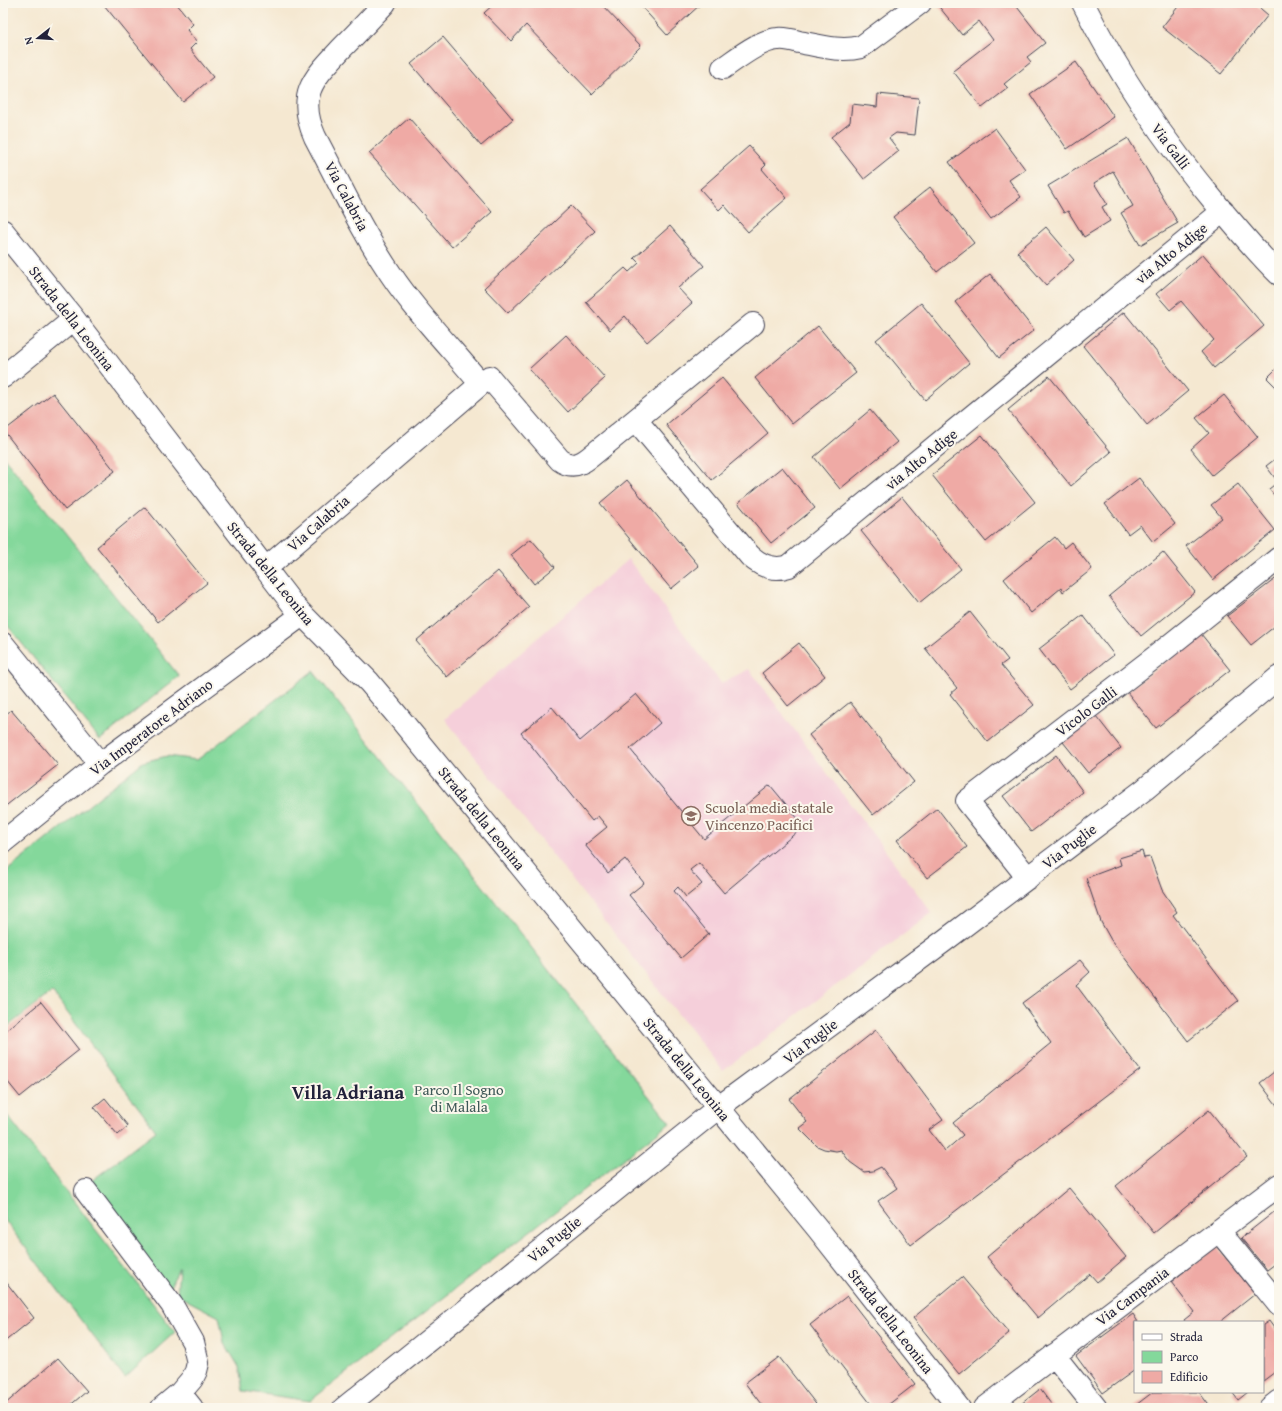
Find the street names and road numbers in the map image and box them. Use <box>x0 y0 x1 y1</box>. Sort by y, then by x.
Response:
street label: Via Galli <box>1147 119 1195 173</box>
street label: Via Calabria <box>320 157 374 235</box>
street label: via Alto Adige <box>1130 217 1212 289</box>
street label: Strada della Leonina <box>24 261 120 375</box>
street label: via Alto Adige <box>880 423 962 495</box>
street label: Via Calabria <box>282 490 354 556</box>
street label: Strada della Leonina <box>223 517 319 629</box>
street label: Via Imperatore Adriano <box>85 673 217 780</box>
street label: Vicolo Galli <box>1051 681 1121 741</box>
street label: Strada della Leonina <box>434 762 530 874</box>
street label: Via Puglie <box>1037 818 1101 874</box>
street label: Strada della Leonina <box>639 1013 735 1125</box>
street label: Via Puglie <box>778 1013 842 1069</box>
street label: Via Puglie <box>523 1211 585 1267</box>
street label: Via Campania <box>1091 1261 1173 1331</box>
street label: Strada della Leonina <box>843 1264 939 1378</box>

